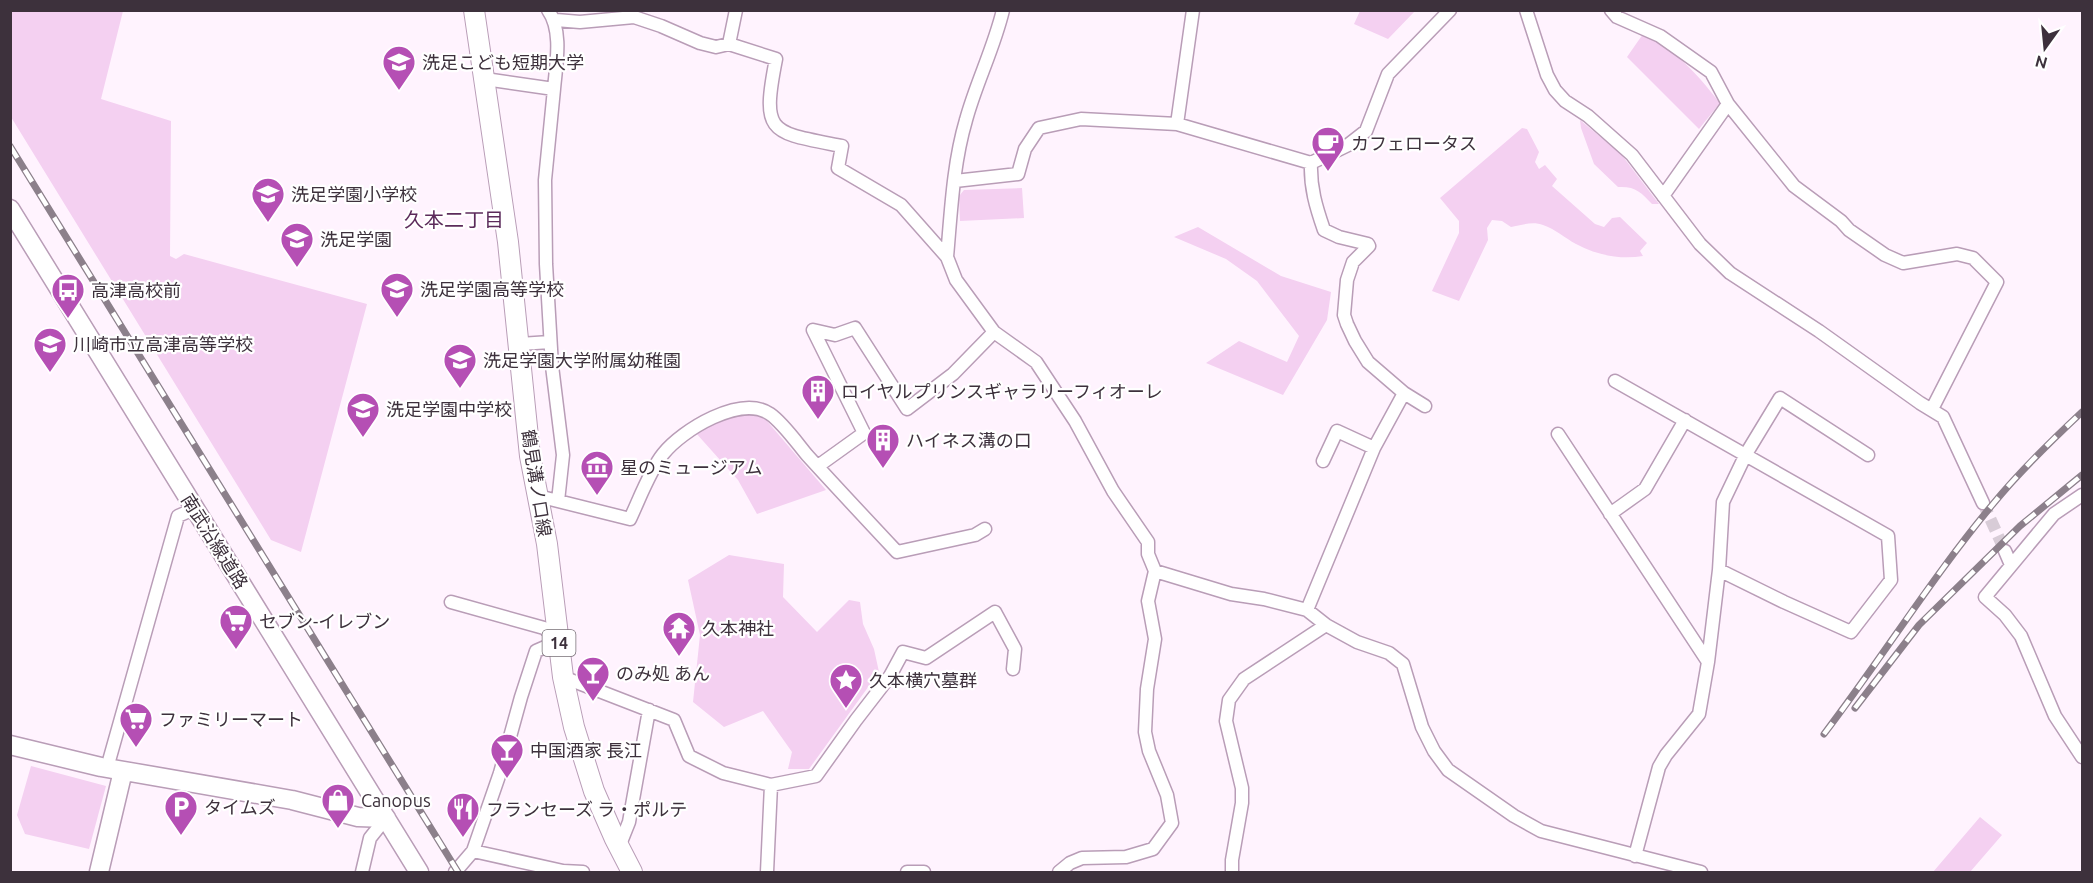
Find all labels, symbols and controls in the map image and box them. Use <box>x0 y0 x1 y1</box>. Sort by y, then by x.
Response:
north arrow <box>2015 18 2075 78</box>
school or university icon: 洗足こども短期大学 <box>381 44 417 91</box>
place label: 洗足こども短期大学 <box>422 52 584 72</box>
text: N <box>2033 52 2049 73</box>
cafe icon: カフェロータス <box>1310 125 1346 172</box>
place label: カフェロータス <box>1351 133 1477 153</box>
school or university icon: 洗足学園小学校 <box>250 176 286 223</box>
place label: 洗足学園小学校 <box>291 184 417 204</box>
district label: 久本二丁目 <box>404 208 504 231</box>
school or university icon: 洗足学園 <box>279 221 315 268</box>
place label: 洗足学園 <box>320 229 392 249</box>
school or university icon: 洗足学園高等学校 <box>379 271 415 318</box>
bus stop icon: 高津高校前 <box>50 272 86 319</box>
place label: 洗足学園高等学校 <box>420 279 564 299</box>
place label: 高津高校前 <box>91 280 181 300</box>
school or university icon: 川崎市立高津高等学校 <box>32 326 68 373</box>
place label: 川崎市立高津高等学校 <box>73 334 253 354</box>
school or university icon: 洗足学園大学附属幼稚園 <box>442 342 478 389</box>
place label: 洗足学園大学附属幼稚園 <box>483 350 681 370</box>
building icon: ロイヤルプリンスギャラリーフィオーレ <box>800 373 836 420</box>
place label: ロイヤルプリンスギャラリーフィオーレ <box>841 381 1163 401</box>
school or university icon: 洗足学園中学校 <box>345 391 381 438</box>
place label: 洗足学園中学校 <box>386 399 512 419</box>
building icon: ハイネス溝の口 <box>865 422 901 469</box>
street label: 鶴見溝ノ口線 <box>519 428 555 538</box>
place label: ハイネス溝の口 <box>906 430 1032 450</box>
museum icon: 星のミュージアム <box>579 449 615 496</box>
place label: 星のミュージアム <box>620 457 762 477</box>
street label: 南武沿線道路 <box>178 490 252 592</box>
supermarket icon: セブン-イレブン <box>218 603 254 650</box>
temple icon: 久本神社 <box>661 610 697 657</box>
place label: セブン-イレブン <box>259 611 390 631</box>
place label: 久本神社 <box>702 618 774 638</box>
road number: 14 <box>542 630 576 656</box>
bar icon: のみ処 あん <box>575 655 611 702</box>
place icon: 久本横穴墓群 <box>828 662 864 709</box>
place label: のみ処 あん <box>616 663 710 683</box>
place label: 久本横穴墓群 <box>869 670 977 690</box>
supermarket icon: ファミリーマート <box>118 701 154 748</box>
place label: ファミリーマート <box>159 709 303 729</box>
bar icon: 中国酒家 長江 <box>489 732 525 779</box>
place label: 中国酒家 長江 <box>530 740 642 760</box>
shop icon: Canopus <box>320 782 356 829</box>
parking icon: タイムズ <box>163 789 199 836</box>
place label: Canopus <box>361 790 431 810</box>
restaurant icon: フランセーズ ラ・ポルテ <box>445 791 481 838</box>
place label: タイムズ <box>204 797 276 817</box>
place label: フランセーズ ラ・ポルテ <box>486 799 687 819</box>

